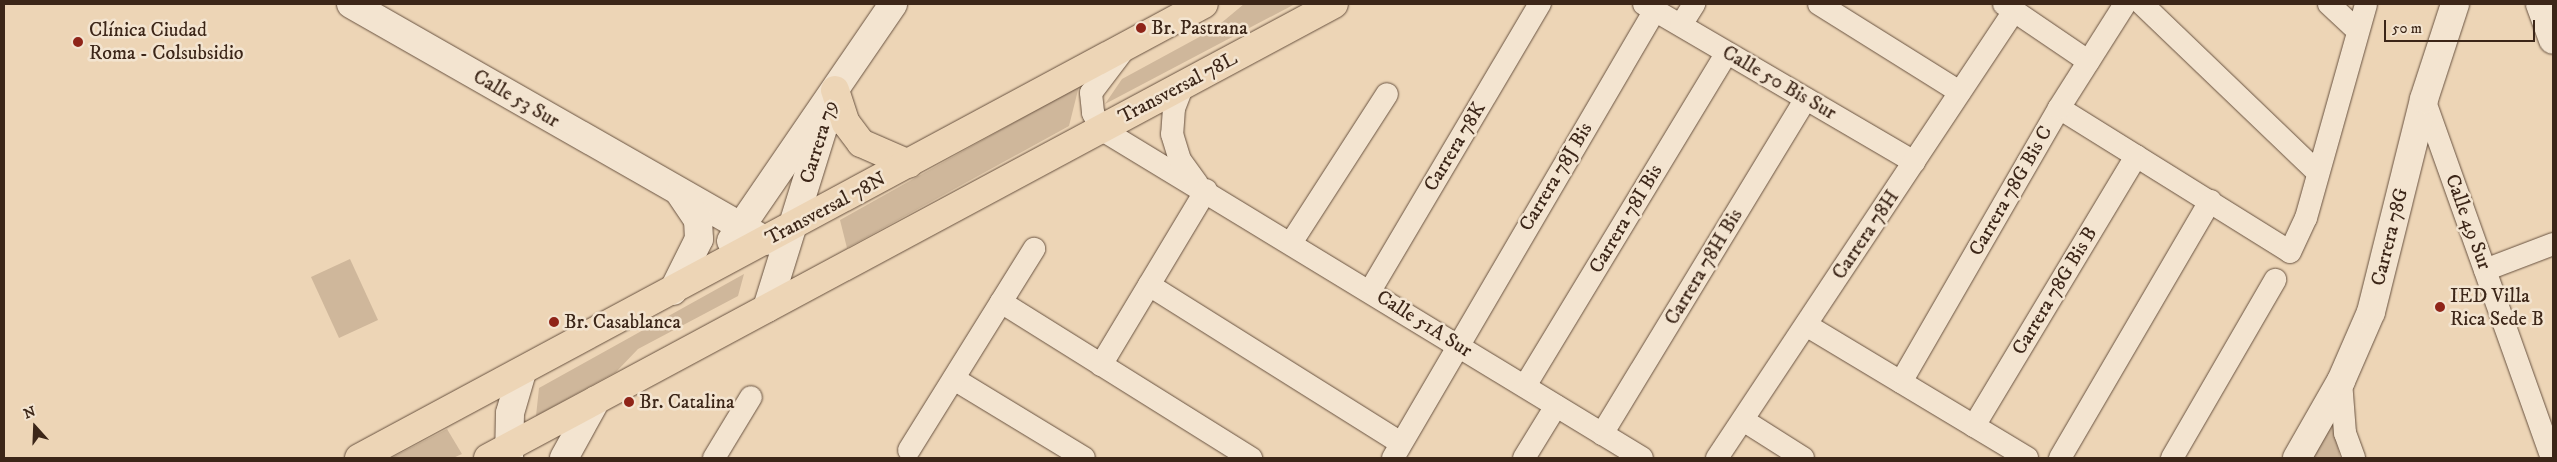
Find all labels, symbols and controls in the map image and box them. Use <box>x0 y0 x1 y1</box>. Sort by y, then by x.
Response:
scale bar <box>2387 10 2538 42</box>
place label: Br. Pastrana <box>1151 16 1248 40</box>
place label: Clínica Ciudad Roma - Colsubsidio <box>89 19 244 66</box>
text: 50 m <box>2392 19 2422 38</box>
marker: Br. Pastrana <box>1135 22 1147 34</box>
marker: Clínica Ciudad Roma - Colsubsidio <box>71 35 85 49</box>
street label: Calle 50 Bis Sur <box>1718 41 1840 125</box>
street label: Transversal 78L <box>1115 47 1241 129</box>
street label: Calle 53 Sur <box>469 65 563 133</box>
street label: Carrera 79 <box>795 98 843 186</box>
street label: Carrera 78K <box>1419 98 1491 196</box>
street label: Carrera 78J Bis <box>1514 118 1598 236</box>
street label: Carrera 78G Bis C <box>1964 122 2058 260</box>
street label: Carrera 78I Bis <box>1584 160 1668 278</box>
street label: Transversal 78N <box>762 167 890 251</box>
street label: Calle 49 Sur <box>2440 171 2496 273</box>
street label: Carrera 78H <box>1827 186 1905 284</box>
street label: Carrera 78G <box>2366 186 2414 288</box>
street label: Carrera 78H Bis <box>1660 205 1748 329</box>
street label: Carrera 78G Bis B <box>2007 223 2103 359</box>
place label: IED Villa Rica Sede B <box>2450 284 2544 331</box>
street label: Calle 51A Sur <box>1372 285 1476 363</box>
marker: IED Villa Rica Sede B <box>2434 301 2446 313</box>
place label: Br. Casablanca <box>564 310 681 334</box>
marker: Br. Casablanca <box>548 316 560 328</box>
place label: Br. Catalina <box>639 390 735 414</box>
marker: Br. Catalina <box>623 396 635 408</box>
north arrow <box>10 402 60 452</box>
text: N <box>21 402 38 423</box>

